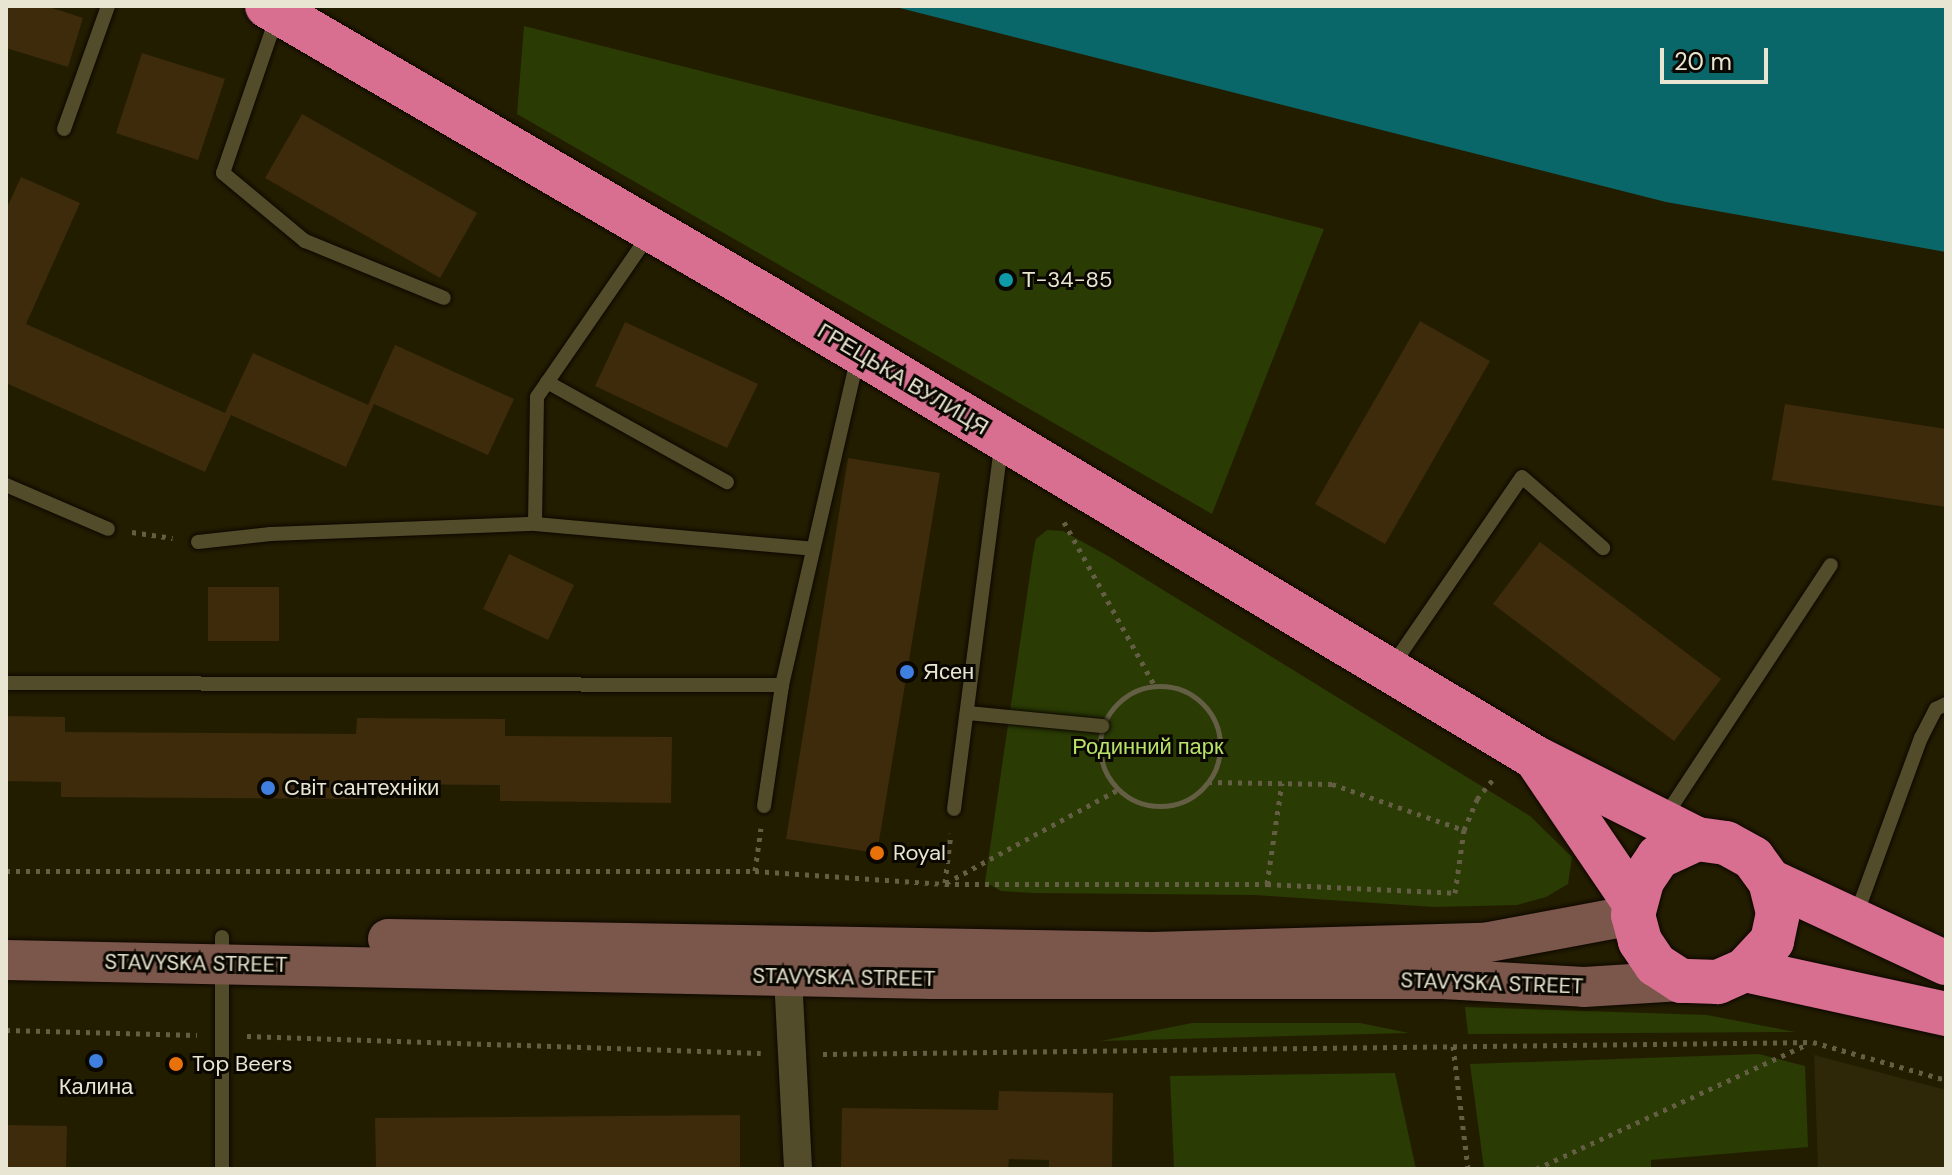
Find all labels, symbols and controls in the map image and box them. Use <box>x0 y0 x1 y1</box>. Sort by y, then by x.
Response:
scale bar <box>1664 32 1772 82</box>
text: 20 m <box>1674 46 1732 77</box>
place label: Т-34-85 <box>1022 267 1112 293</box>
marker: Т-34-85 <box>997 271 1015 289</box>
street label: ГРЕЦЬКА ВУЛИЦЯ <box>813 317 993 441</box>
place label: Ясен <box>923 659 974 685</box>
marker: Ясен <box>898 663 916 681</box>
park label: Родинний парк <box>1072 734 1224 760</box>
place label: Світ сантехніки <box>284 775 439 801</box>
marker: Світ сантехніки <box>259 779 277 797</box>
place label: Royal <box>893 840 946 866</box>
marker: Royal <box>868 844 886 862</box>
street label: STAVYSKA STREET <box>104 948 288 978</box>
street label: STAVYSKA STREET <box>752 962 936 992</box>
street label: STAVYSKA STREET <box>1400 967 1584 999</box>
place label: Top Beers <box>192 1051 292 1077</box>
marker: Калина <box>87 1052 105 1070</box>
marker: Top Beers <box>167 1055 185 1073</box>
place label: Калина <box>59 1074 133 1100</box>

